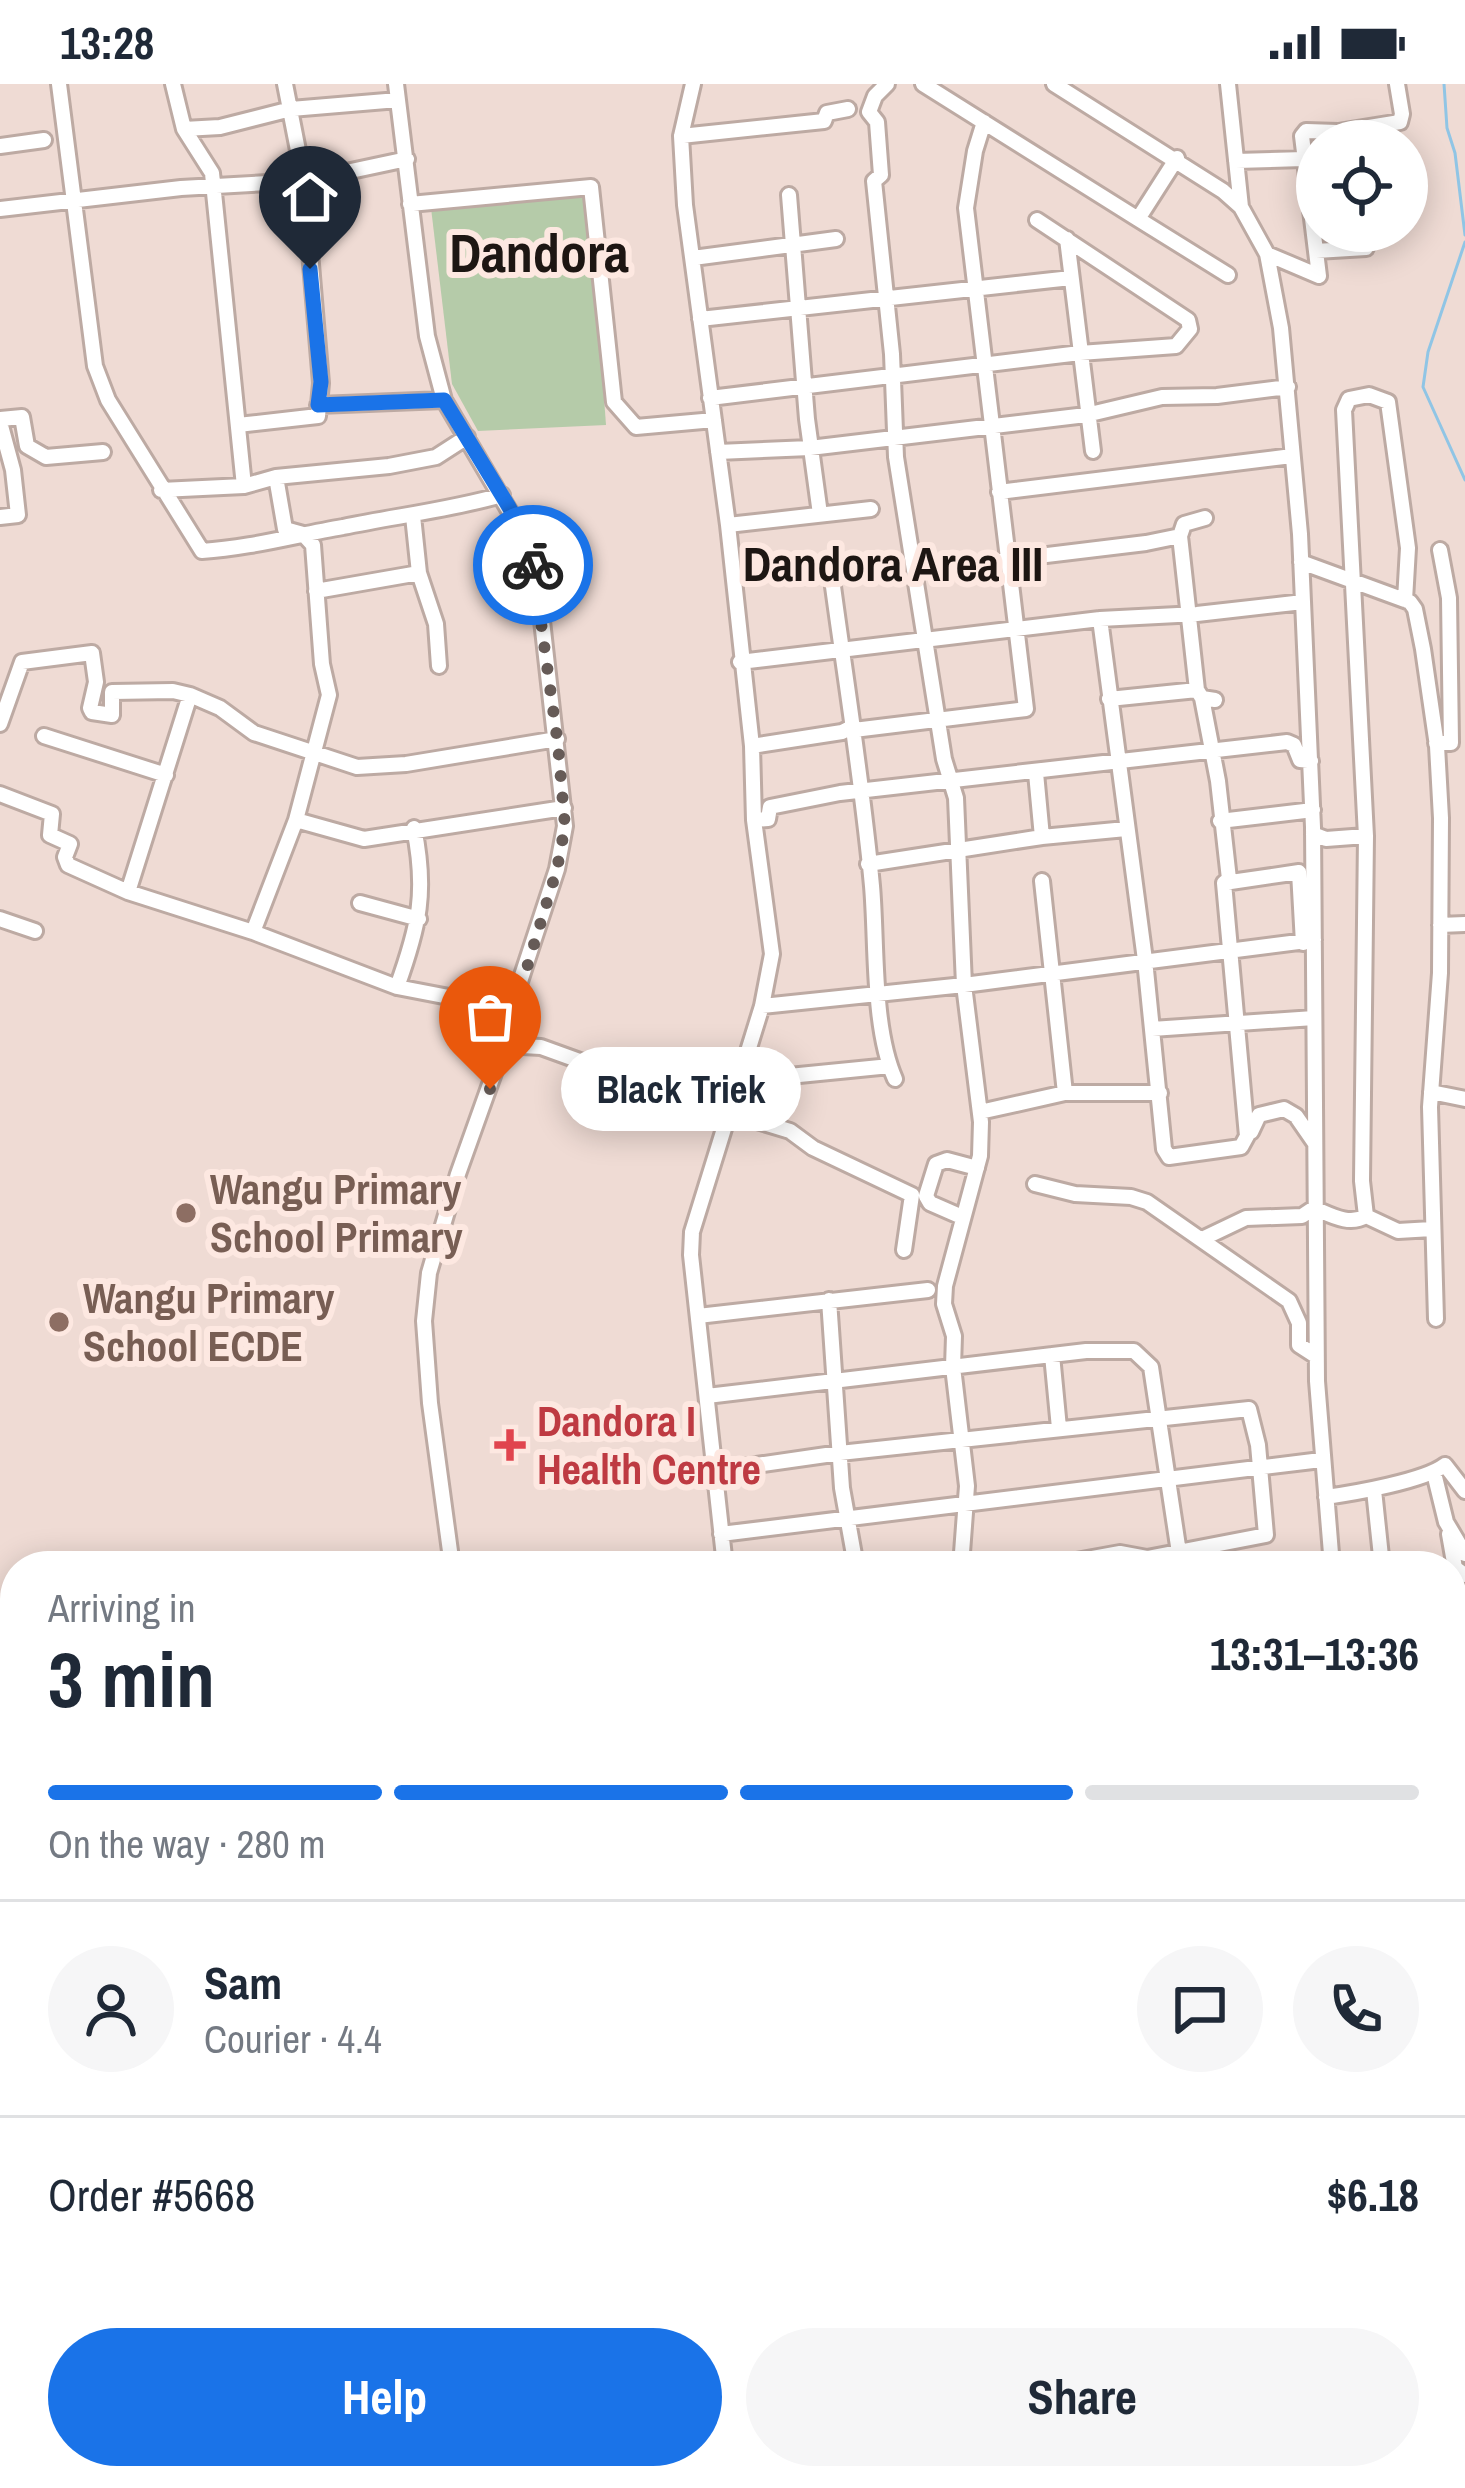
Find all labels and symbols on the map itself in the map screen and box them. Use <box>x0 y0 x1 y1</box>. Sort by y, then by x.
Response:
pin <box>259 146 361 269</box>
district label: Dandora <box>449 216 629 289</box>
courier <box>473 505 593 625</box>
district label: Dandora Area III <box>743 531 1043 596</box>
pin <box>439 966 541 1089</box>
callout: Black Triek <box>562 1047 802 1131</box>
place label: Wangu Primary School Primary <box>210 1161 463 1265</box>
marker: Wangu Primary School Primary <box>173 1200 199 1226</box>
place label: Wangu Primary School ECDE <box>83 1270 334 1374</box>
marker: Wangu Primary School ECDE <box>46 1309 72 1335</box>
place label: Dandora I Health Centre <box>537 1393 761 1497</box>
marker: Dandora I Health Centre <box>494 1429 526 1461</box>

